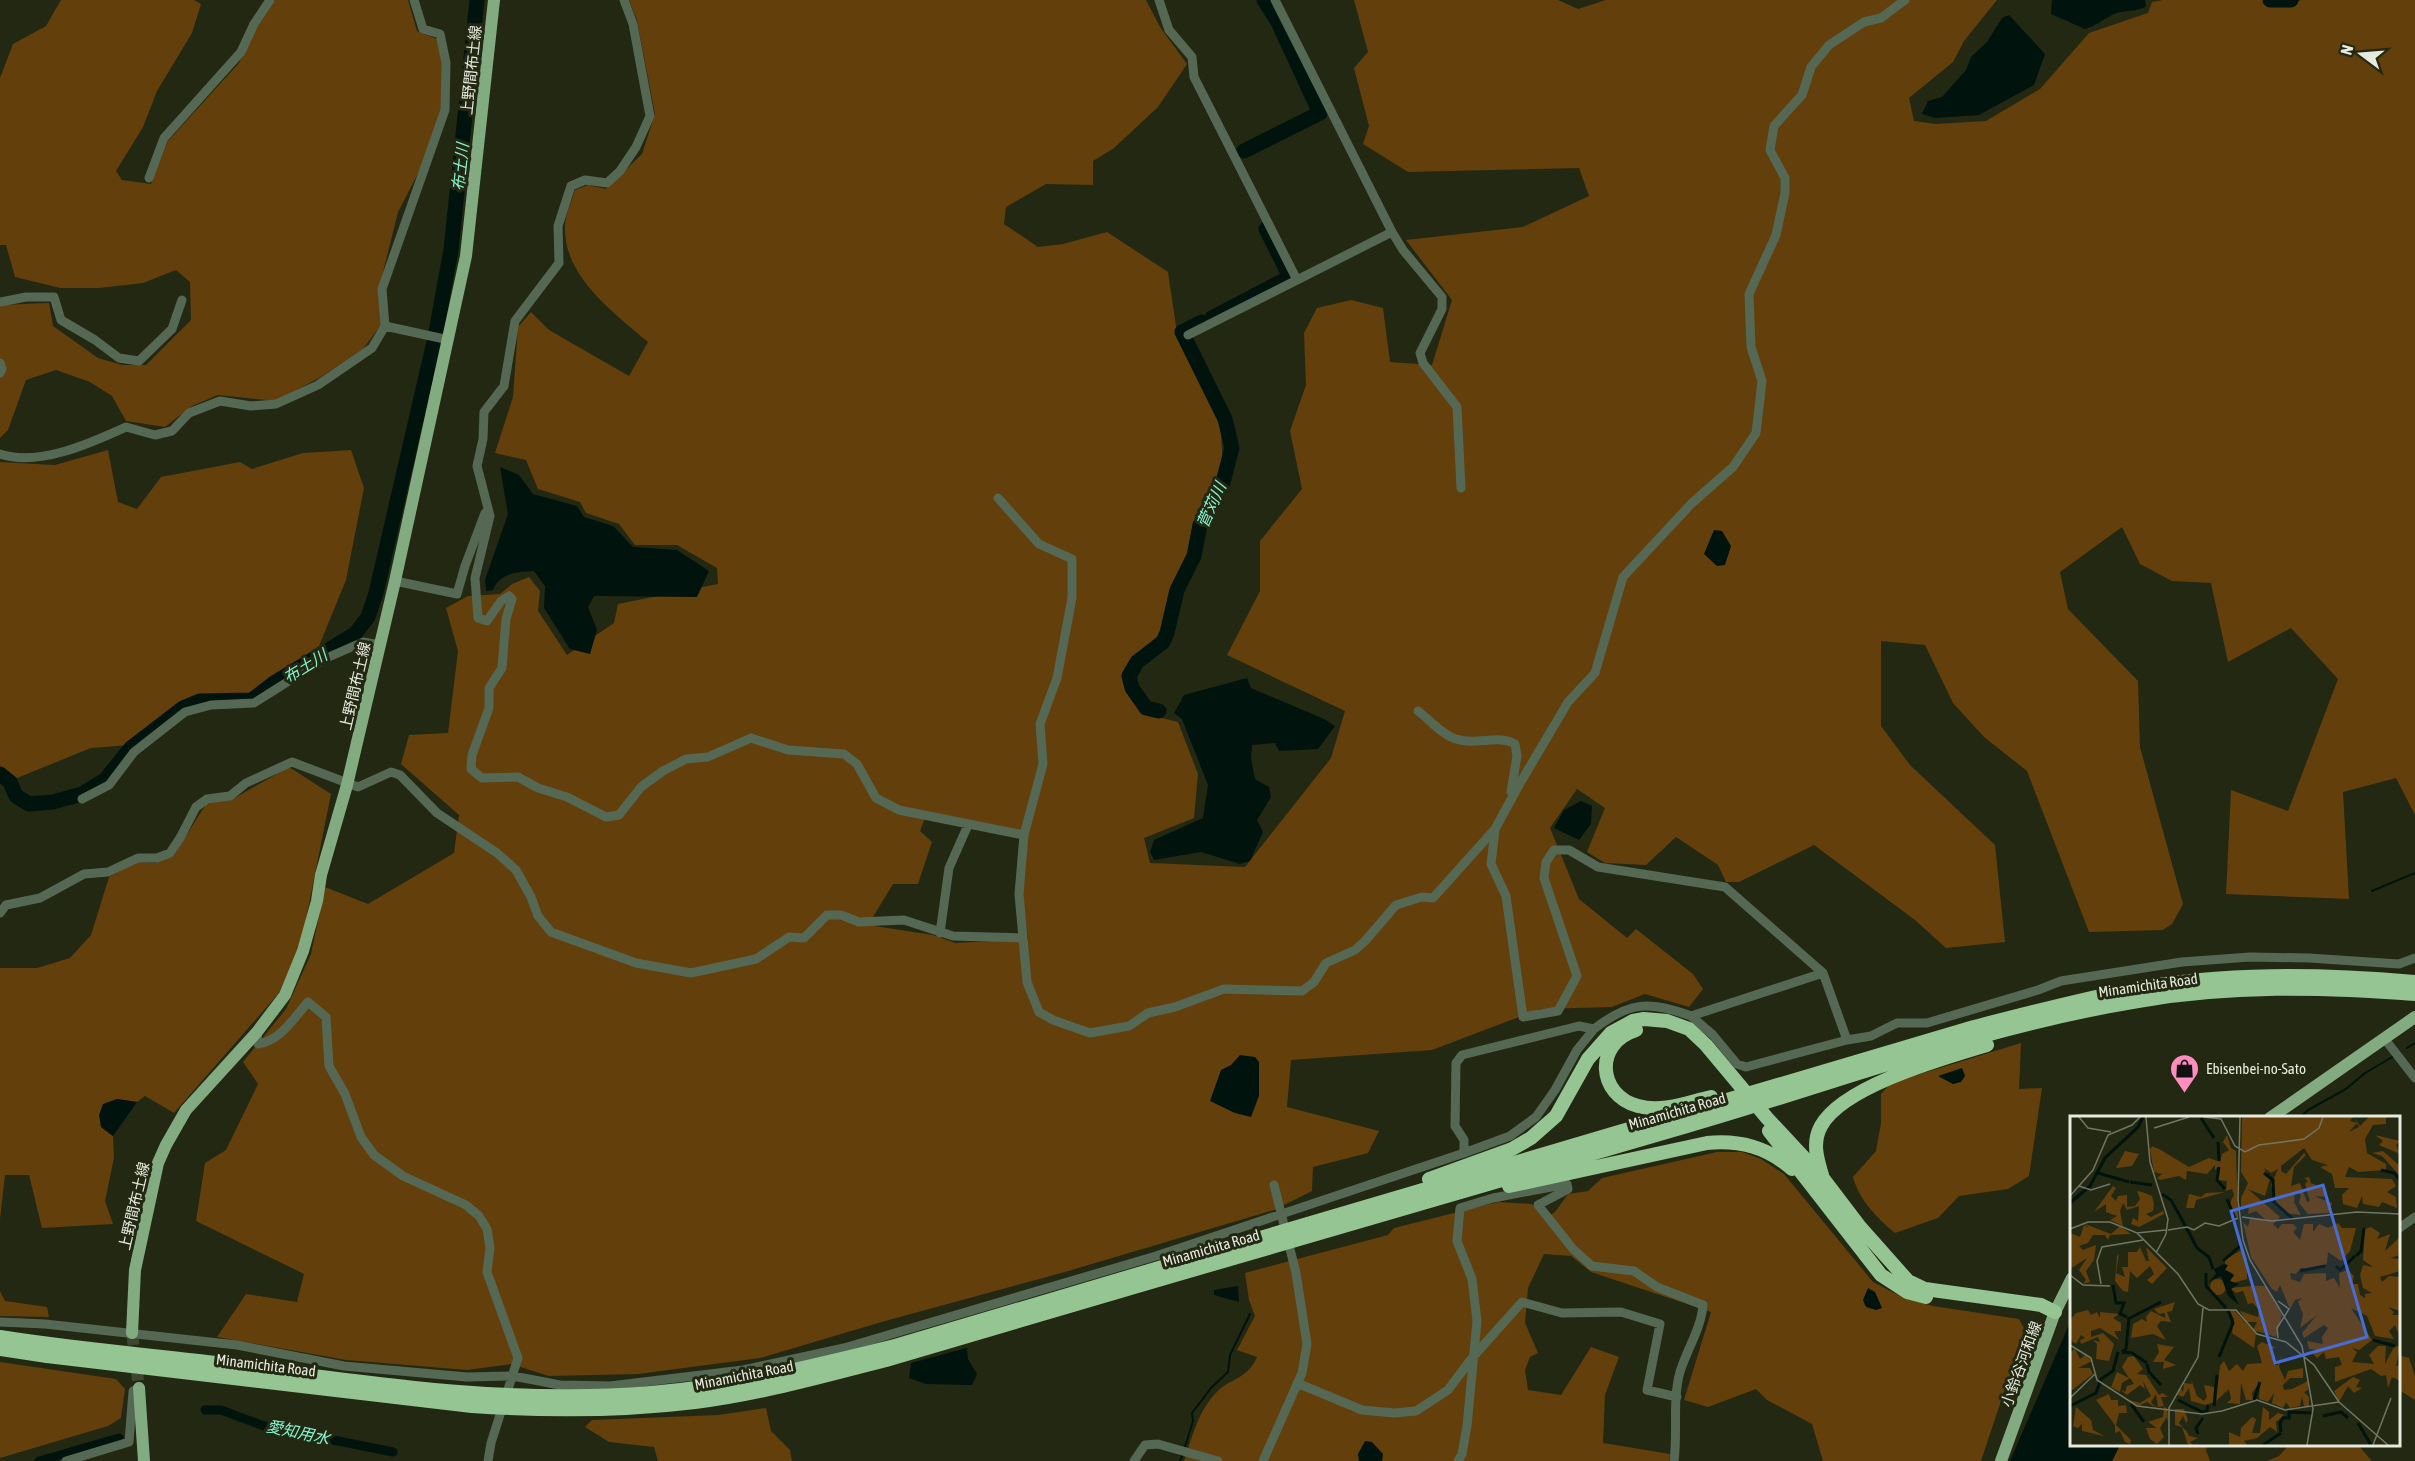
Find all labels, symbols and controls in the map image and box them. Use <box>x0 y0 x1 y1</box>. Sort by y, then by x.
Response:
street label: 上野間布土線 <box>458 24 484 116</box>
north arrow <box>2331 24 2391 84</box>
text: N <box>2337 43 2357 57</box>
water label: 布土川 <box>449 140 472 192</box>
water label: 菅苅川 <box>1193 478 1230 531</box>
street label: 上野間布土線 <box>337 640 373 732</box>
water label: 布土川 <box>280 645 332 686</box>
street label: Minamichita Road <box>2097 970 2199 1000</box>
shop icon: Ebisenbei-no-Sato <box>2169 1052 2201 1094</box>
place label: Ebisenbei-no-Sato <box>2206 1060 2306 1077</box>
street label: Minamichita Road <box>1626 1089 1728 1133</box>
inset map <box>2070 1116 2400 1446</box>
street label: 上野間布土線 <box>116 1160 152 1252</box>
street label: Minamichita Road <box>1160 1226 1262 1270</box>
street label: 小鈴谷河和線 <box>1998 1319 2044 1409</box>
street label: Minamichita Road <box>215 1350 317 1380</box>
street label: Minamichita Road <box>693 1357 795 1393</box>
water label: 愛知用水 <box>265 1417 333 1448</box>

